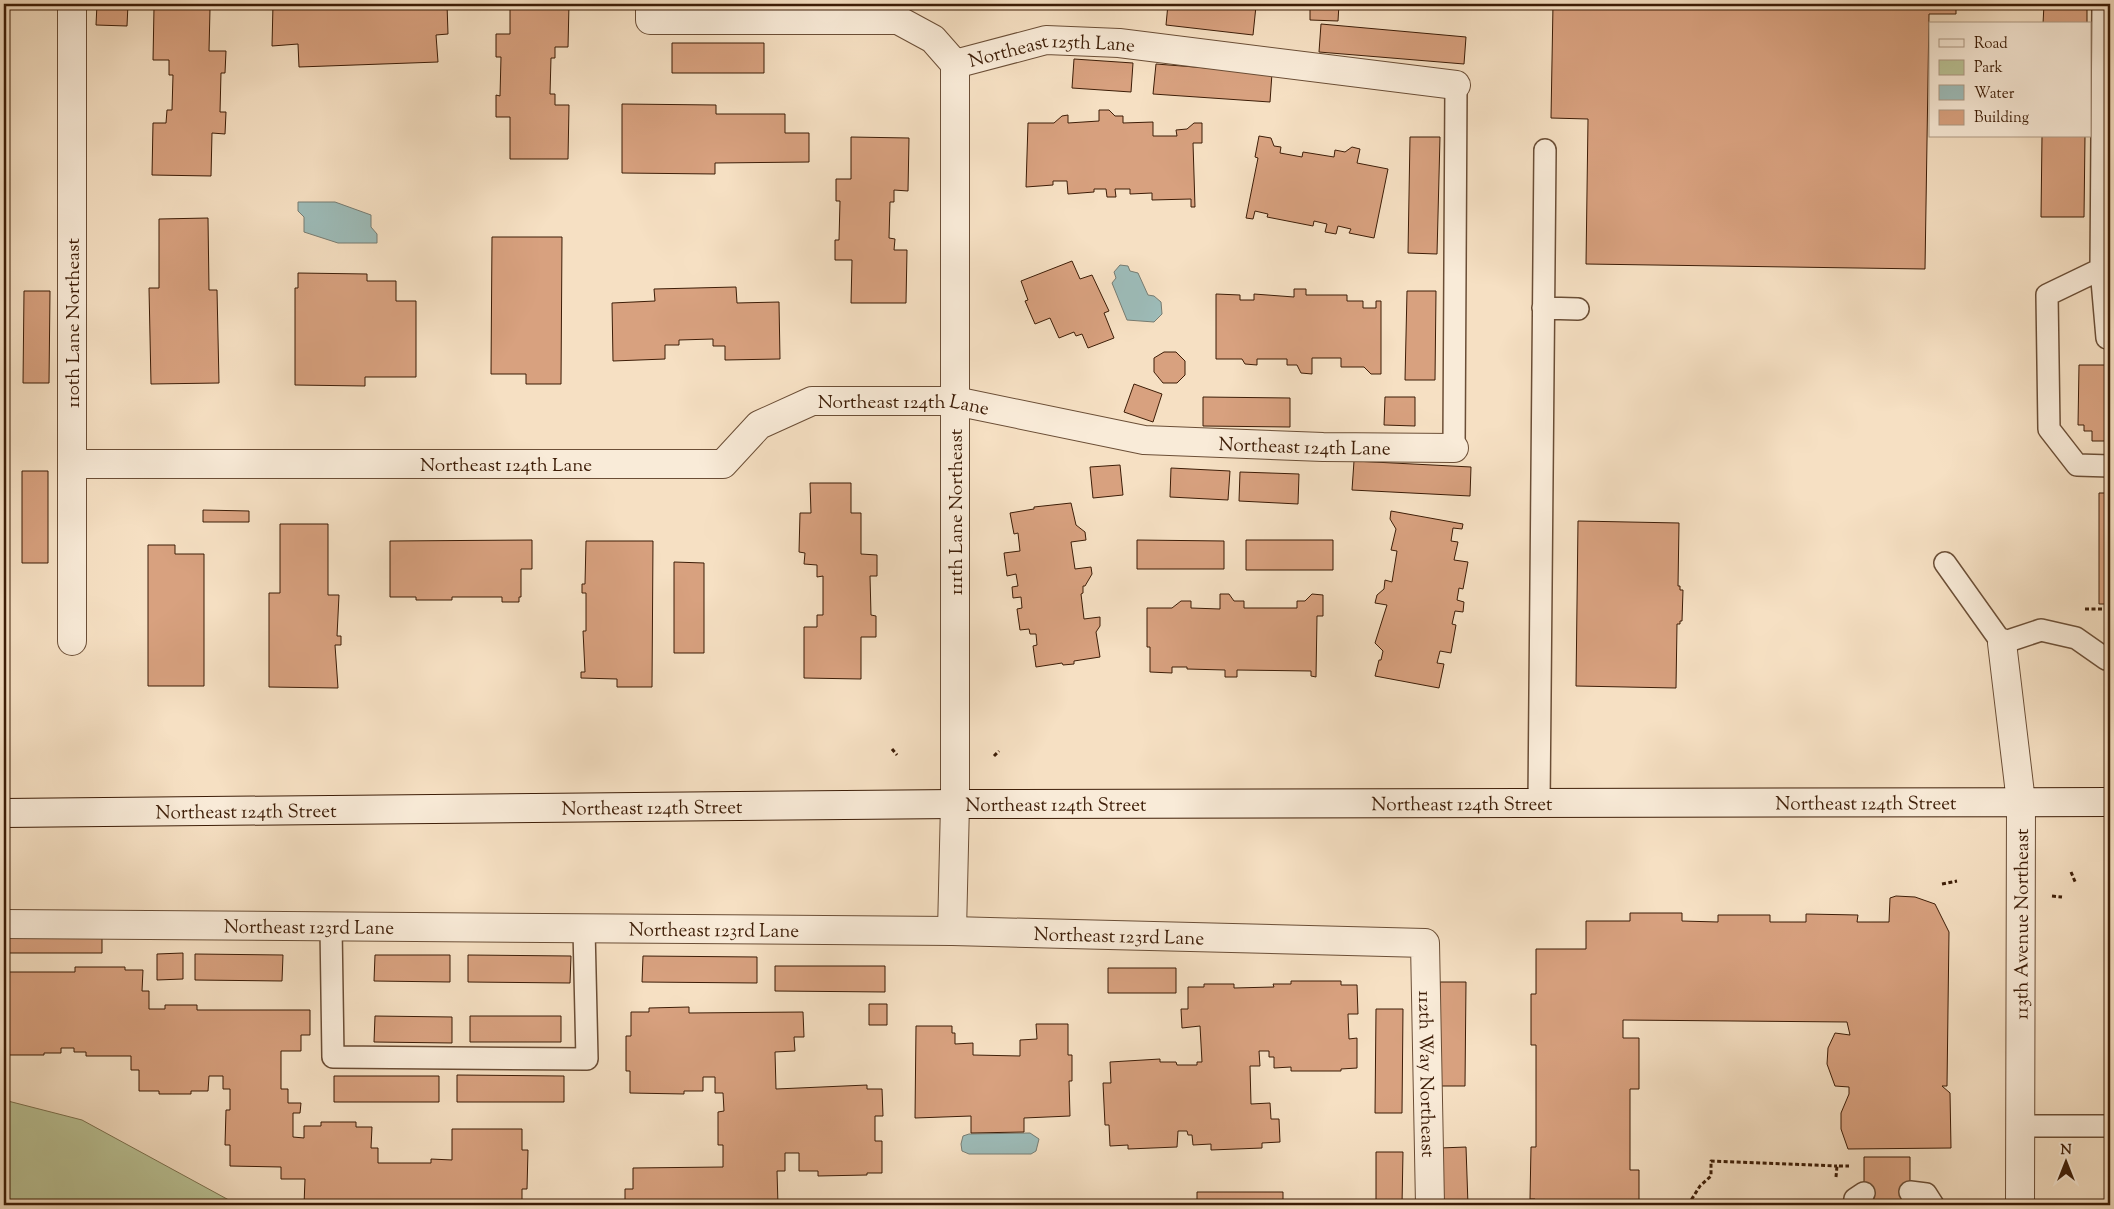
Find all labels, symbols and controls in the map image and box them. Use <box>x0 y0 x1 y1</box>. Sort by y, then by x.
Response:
legend <box>1929 22 2092 138</box>
street label: Northeast 125th Lane <box>966 29 1137 76</box>
text: Road <box>1974 34 2008 55</box>
text: Park <box>1974 58 2003 79</box>
text: Water <box>1974 84 2015 105</box>
text: Building <box>1974 108 2029 129</box>
street label: 110th Lane Northeast <box>61 238 88 408</box>
street label: Northeast 124th Lane <box>818 389 991 424</box>
street label: 111th Lane Northeast <box>944 428 971 595</box>
street label: Northeast 124th Lane <box>1218 432 1391 464</box>
street label: Northeast 124th Lane <box>420 453 592 480</box>
street label: Northeast 124th Street <box>1775 791 1957 819</box>
street label: Northeast 124th Street <box>1371 792 1553 819</box>
street label: Northeast 124th Street <box>965 793 1147 820</box>
street label: Northeast 124th Street <box>561 795 743 824</box>
street label: Northeast 124th Street <box>155 799 337 828</box>
street label: 113th Avenue Northeast <box>2009 828 2037 1020</box>
street label: Northeast 123rd Lane <box>224 915 394 943</box>
street label: Northeast 123rd Lane <box>629 918 799 946</box>
street label: Northeast 123rd Lane <box>1033 922 1205 953</box>
street label: 112th Way Northeast <box>1410 990 1440 1158</box>
north arrow <box>2042 1136 2092 1186</box>
text: N <box>2060 1141 2072 1161</box>

